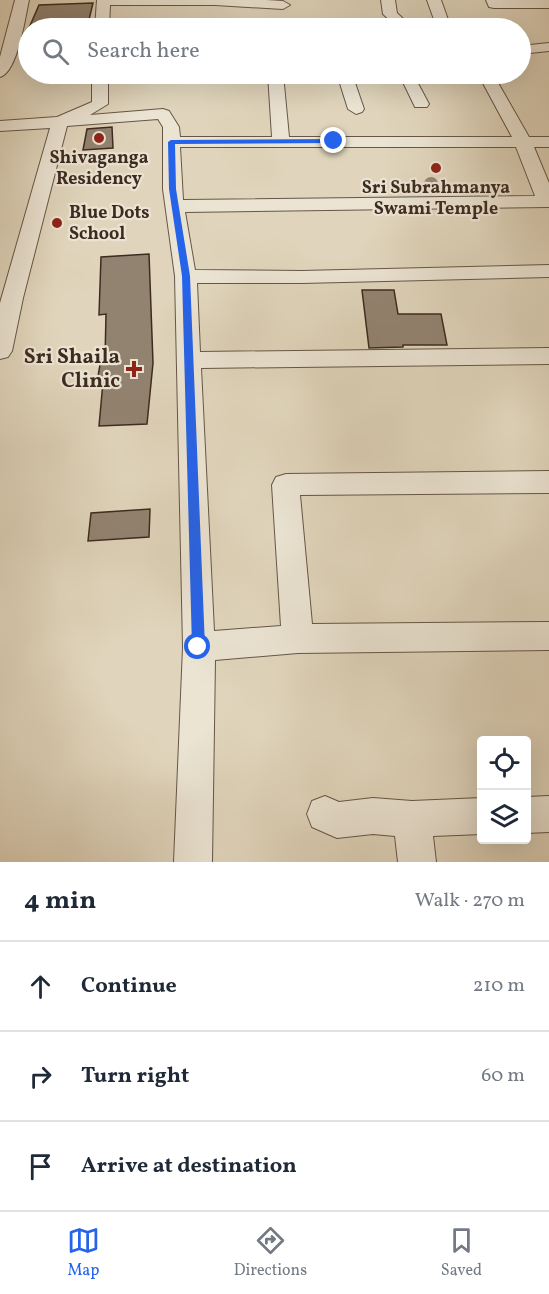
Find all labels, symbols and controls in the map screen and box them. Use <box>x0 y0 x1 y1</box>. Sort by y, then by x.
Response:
search box <box>18 18 531 84</box>
icon: search <box>39 35 72 68</box>
text: Search here <box>87 36 200 67</box>
route end <box>320 127 346 153</box>
marker: Shivaganga Residency <box>92 131 106 145</box>
place label: Shivaganga Residency <box>49 146 149 192</box>
marker: Sri Subrahmanya Swami Temple <box>429 161 443 175</box>
place label: Sri Subrahmanya Swami Temple <box>362 176 510 222</box>
place label: Blue Dots School <box>69 201 150 247</box>
marker: Blue Dots School <box>50 216 64 230</box>
place label: Sri Shaila Clinic <box>24 343 120 396</box>
marker: Sri Shaila Clinic <box>125 360 143 378</box>
route start <box>184 633 210 659</box>
map controls <box>477 736 531 844</box>
button: locate <box>477 736 531 790</box>
button: layers <box>477 790 531 844</box>
text: 4 min <box>24 883 96 919</box>
text: Walk · 270 m <box>415 887 525 915</box>
icon: ahead <box>24 970 57 1003</box>
text: Continue <box>81 971 177 1002</box>
text: 210 m <box>473 972 525 1000</box>
icon: right <box>24 1060 57 1093</box>
text: Turn right <box>81 1061 189 1092</box>
text: 60 m <box>481 1062 525 1090</box>
icon: arrive <box>24 1150 57 1183</box>
text: Arrive at destination <box>81 1151 297 1182</box>
tab: Map <box>67 1224 100 1282</box>
tab: Directions <box>234 1224 307 1282</box>
tab: Saved <box>441 1224 482 1282</box>

